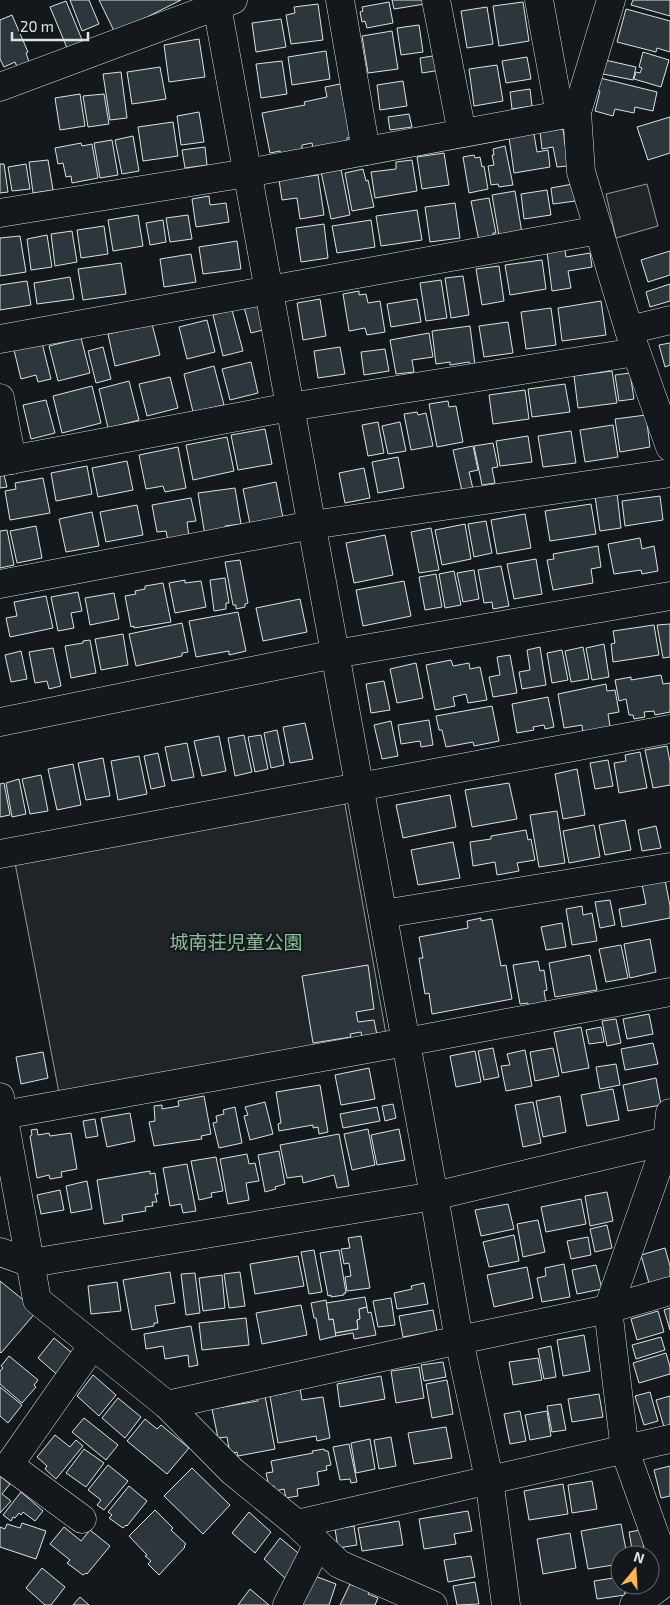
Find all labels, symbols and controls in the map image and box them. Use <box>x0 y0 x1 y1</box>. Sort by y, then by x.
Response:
scale bar <box>12 10 89 42</box>
text: 20 m <box>20 17 54 35</box>
park label: 城南荘児童公園 <box>169 930 303 953</box>
north arrow <box>610 1545 660 1595</box>
text: N <box>632 1548 647 1567</box>

